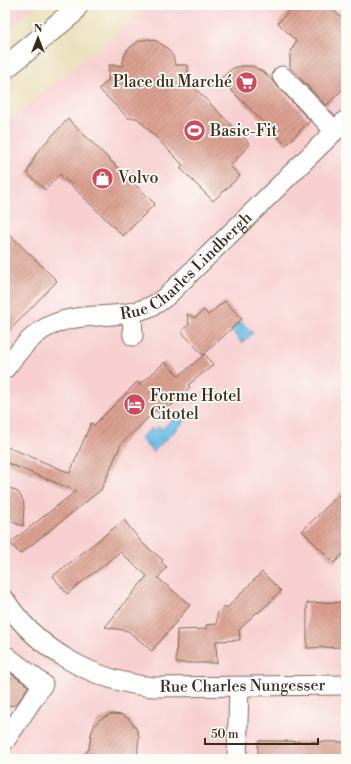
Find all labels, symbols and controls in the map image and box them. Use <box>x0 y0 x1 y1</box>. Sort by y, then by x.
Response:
north arrow <box>18 18 58 58</box>
text: N <box>34 22 43 36</box>
supermarket icon: Place du Marché <box>234 69 260 95</box>
place label: Place du Marché <box>113 72 232 92</box>
sports icon: Basic-Fit <box>181 118 207 144</box>
place label: Basic-Fit <box>209 121 277 141</box>
shop icon: Volvo <box>90 165 116 191</box>
place label: Volvo <box>117 168 158 188</box>
street label: Rue Charles Lindbergh <box>119 207 257 324</box>
place label: Forme Hotel Citotel <box>150 386 241 424</box>
hotel icon: Forme Hotel Citotel <box>122 392 148 418</box>
street label: Rue Charles Nungesser <box>160 675 326 697</box>
scale bar <box>205 720 318 746</box>
text: 50 m <box>211 727 239 742</box>

